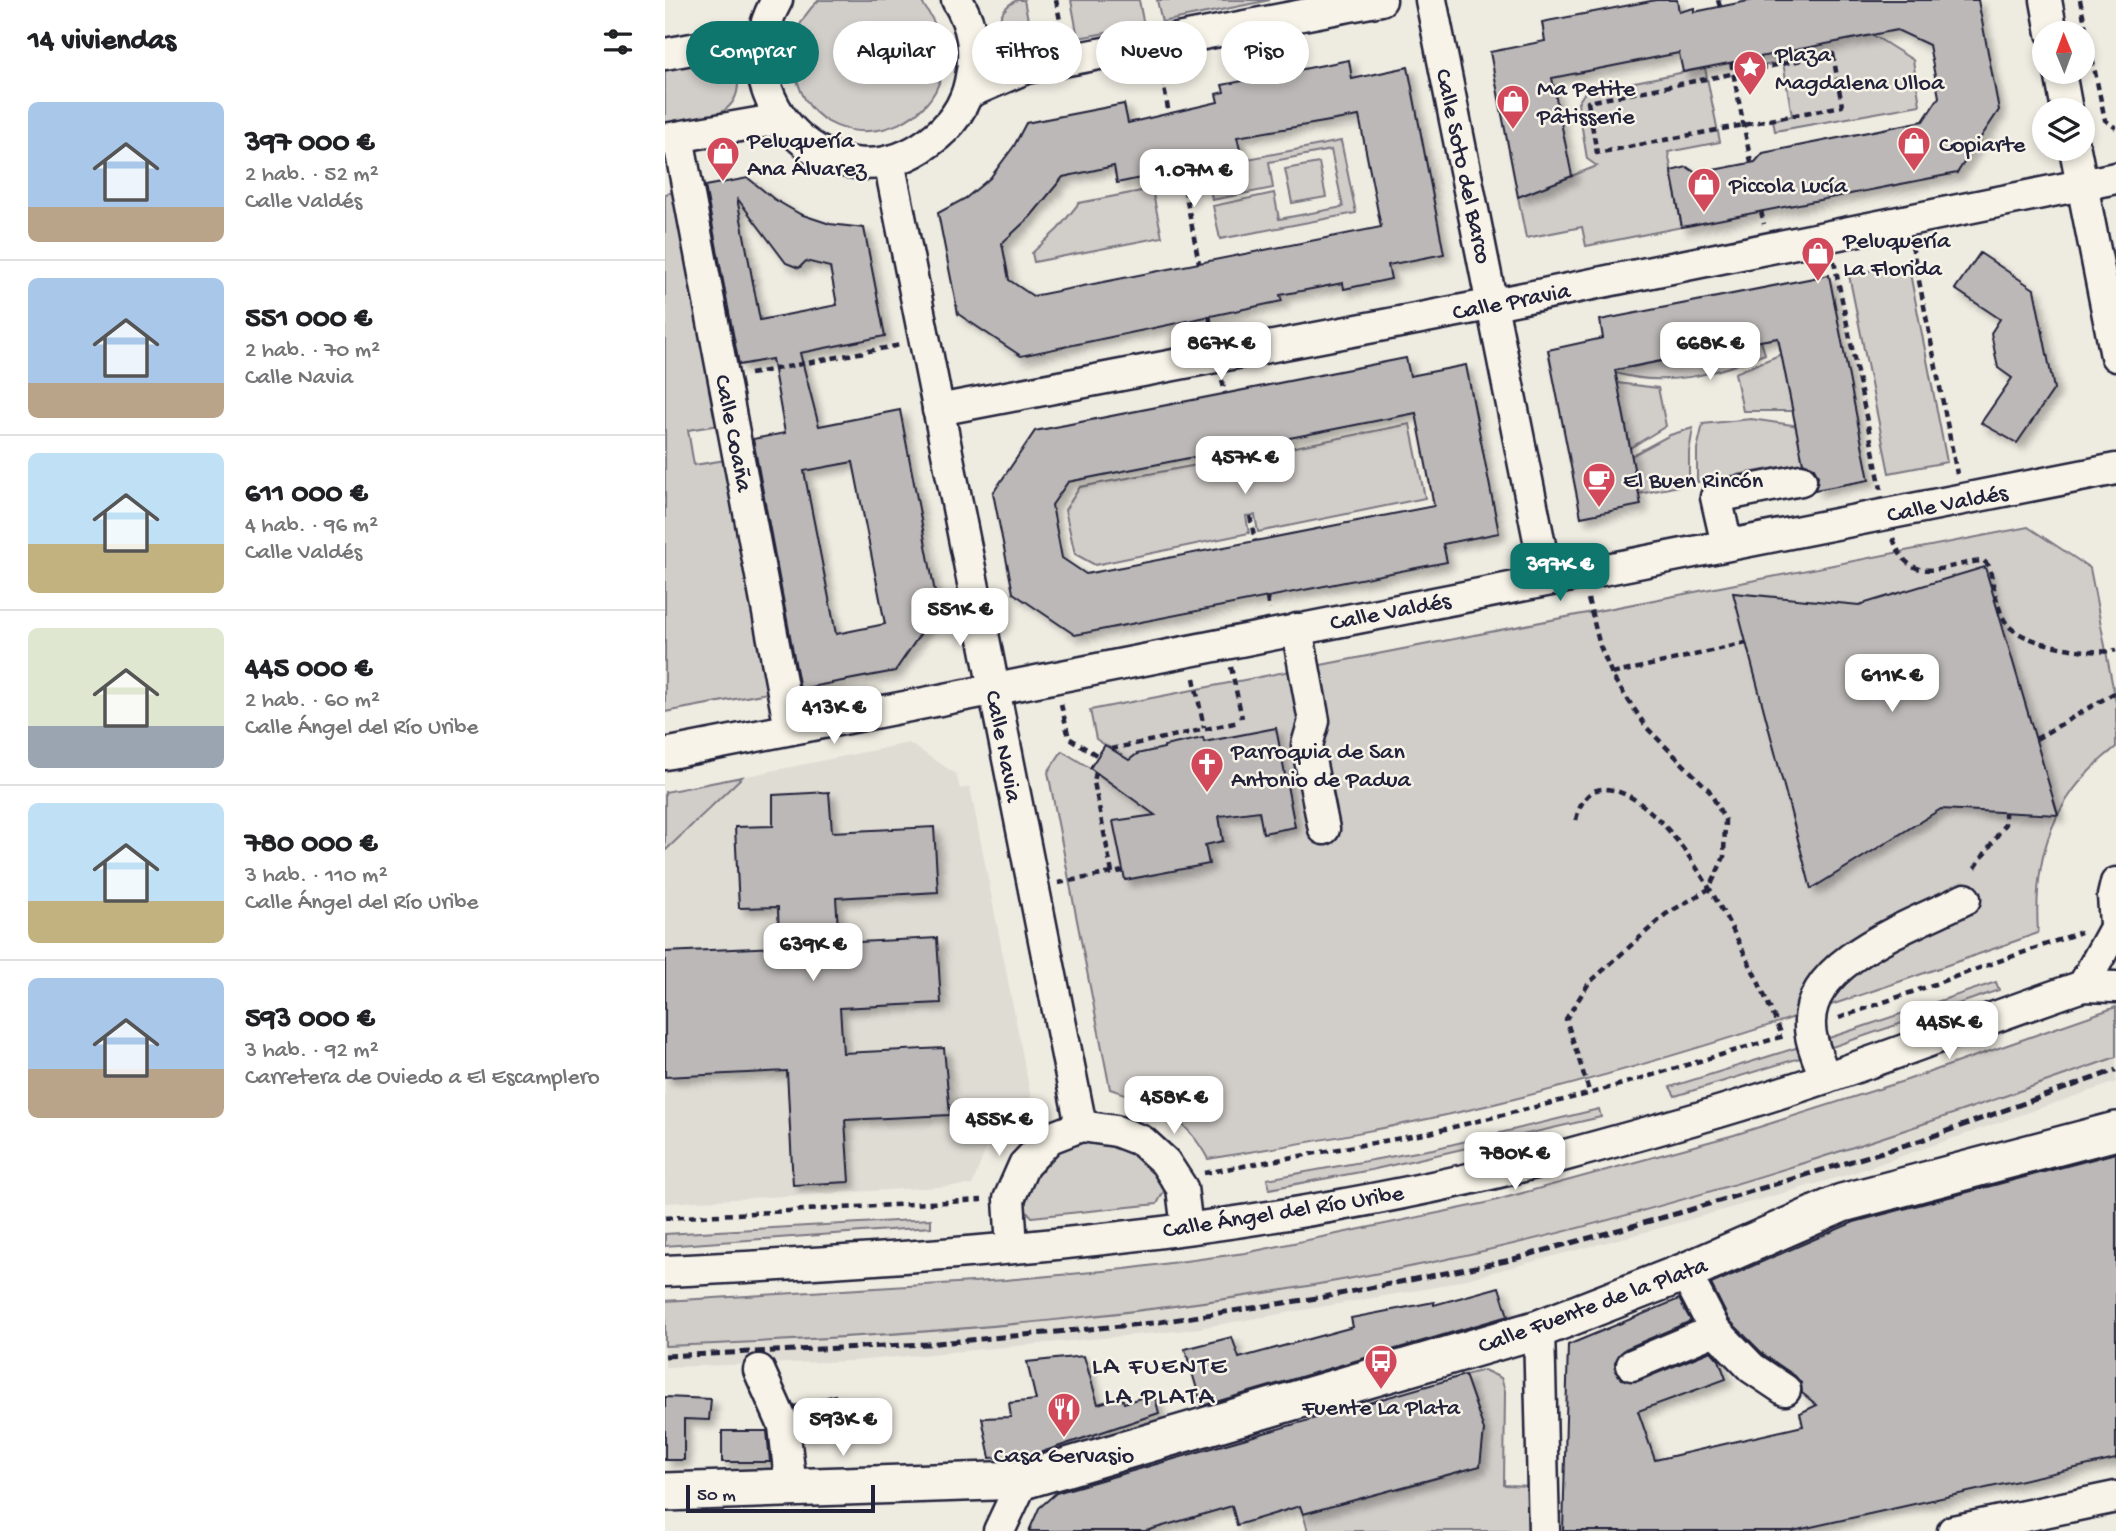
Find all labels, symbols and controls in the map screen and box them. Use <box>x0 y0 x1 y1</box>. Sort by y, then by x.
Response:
chip: Comprar <box>686 21 819 84</box>
chip: Alquilar <box>833 21 958 84</box>
chip: Filtros <box>972 21 1082 84</box>
chip: Nuevo <box>1096 21 1207 84</box>
chip: Piso <box>1221 21 1309 84</box>
north arrow <box>2032 21 2095 84</box>
map controls <box>2032 21 2095 161</box>
icon: filters <box>599 23 637 61</box>
text: 14 viviendas <box>28 25 176 60</box>
place label: Plaza Magdalena Ulloa <box>1774 42 1945 99</box>
place icon: Plaza Magdalena Ulloa <box>1731 48 1769 97</box>
street label: Calle Soto del Barco <box>1427 67 1496 267</box>
place label: Ma Petite Pâtisserie <box>1536 76 1636 133</box>
shop icon: Ma Petite Pâtisserie <box>1494 82 1532 131</box>
button: layers <box>2032 98 2095 161</box>
shop icon: Copiarte <box>1895 124 1933 173</box>
text: 397 000 € <box>245 127 374 162</box>
place label: Peluquería Ana Álvarez <box>746 128 868 185</box>
icon: home <box>84 130 168 214</box>
place label: Copiarte <box>1939 132 2026 161</box>
shop icon: Peluquería Ana Álvarez <box>704 134 742 183</box>
pin: 1.07M € <box>1129 150 1259 209</box>
text: 1.07M € <box>1156 158 1232 185</box>
text: 2 hab. · 52 m² <box>245 162 379 189</box>
shop icon: Piccola Lucía <box>1685 165 1723 214</box>
place label: Piccola Lucía <box>1728 173 1848 202</box>
text: Calle Valdés <box>245 189 362 216</box>
place label: Peluquería La Florida <box>1842 228 1951 285</box>
shop icon: Peluquería La Florida <box>1799 234 1837 283</box>
street label: Calle Pravia <box>1450 278 1574 329</box>
text: 551 000 € <box>245 303 372 338</box>
icon: home <box>84 306 168 390</box>
pin: 867K € <box>1164 322 1278 382</box>
pin: 668K € <box>1653 322 1767 382</box>
text: 867K € <box>1187 331 1255 358</box>
text: 668K € <box>1676 331 1744 358</box>
text: 2 hab. · 70 m² <box>245 338 380 365</box>
text: Calle Navia <box>245 365 353 392</box>
street label: Calle Coaña <box>706 373 757 495</box>
pin: 457K € <box>1188 436 1302 496</box>
text: 457K € <box>1212 445 1278 472</box>
cafe icon: El Buen Rincón <box>1580 460 1618 509</box>
place label: El Buen Rincón <box>1623 468 1764 497</box>
text: 611 000 € <box>245 478 368 513</box>
street label: Calle Valdés <box>1885 479 2012 531</box>
icon: home <box>84 481 168 565</box>
text: 4 hab. · 96 m² <box>245 513 378 540</box>
text: Calle Valdés <box>245 540 362 567</box>
pin: 397K € <box>1503 544 1617 603</box>
text: 397K € <box>1526 552 1594 579</box>
street label: Calle Valdés <box>1328 587 1455 639</box>
pin: 551K € <box>903 588 1017 648</box>
text: 551K € <box>927 597 993 624</box>
text: 445 000 € <box>245 653 372 688</box>
pin: 611K € <box>1835 654 1949 714</box>
icon: home <box>84 656 168 740</box>
text: 611K € <box>1861 663 1923 690</box>
pin: 413K € <box>777 686 891 746</box>
text: 2 hab. · 60 m² <box>245 688 380 715</box>
street label: Calle Navia <box>977 688 1027 806</box>
text: 413K € <box>802 695 866 722</box>
text: Calle Ángel del Río Uribe <box>245 715 478 742</box>
place label: Parroquia de San Antonio de Padua <box>1230 739 1412 796</box>
church icon: Parroquia de San Antonio de Padua <box>1188 745 1226 794</box>
text: 780 000 € <box>245 828 377 863</box>
icon: home <box>84 831 168 915</box>
text: 3 hab. · 110 m² <box>245 863 388 890</box>
text: Calle Ángel del Río Uribe <box>245 890 478 917</box>
pin: 639K € <box>756 923 870 983</box>
text: 639K € <box>780 932 846 959</box>
pin: 445K € <box>1892 1002 2006 1061</box>
text: 593 000 € <box>245 1003 375 1038</box>
icon: home <box>84 1006 168 1090</box>
text: 445K € <box>1916 1010 1982 1037</box>
text: 3 hab. · 92 m² <box>245 1038 379 1065</box>
text: Carretera de Oviedo a El Escamplero <box>245 1065 600 1092</box>
pin: 458K € <box>1117 1076 1231 1136</box>
text: 458K € <box>1140 1085 1208 1112</box>
pin: 455K € <box>942 1098 1056 1158</box>
text: 455K € <box>966 1107 1032 1134</box>
pin: 780K € <box>1458 1132 1572 1192</box>
text: 780K € <box>1480 1141 1550 1168</box>
street label: Calle Ángel del Río Uribe <box>1161 1180 1407 1247</box>
street label: Calle Fuente de la Plata <box>1475 1252 1712 1362</box>
bus stop icon: Fuente La Plata <box>1362 1342 1400 1391</box>
district label: LA FUENTE LA PLATA <box>1092 1353 1228 1414</box>
restaurant icon: Casa Gervasio <box>1045 1390 1083 1439</box>
place label: Fuente La Plata <box>1301 1395 1461 1424</box>
pin: 593K € <box>786 1398 900 1458</box>
text: 593K € <box>809 1407 877 1434</box>
place label: Casa Gervasio <box>994 1443 1134 1472</box>
scale bar <box>686 1482 875 1514</box>
text: 50 m <box>697 1485 736 1508</box>

